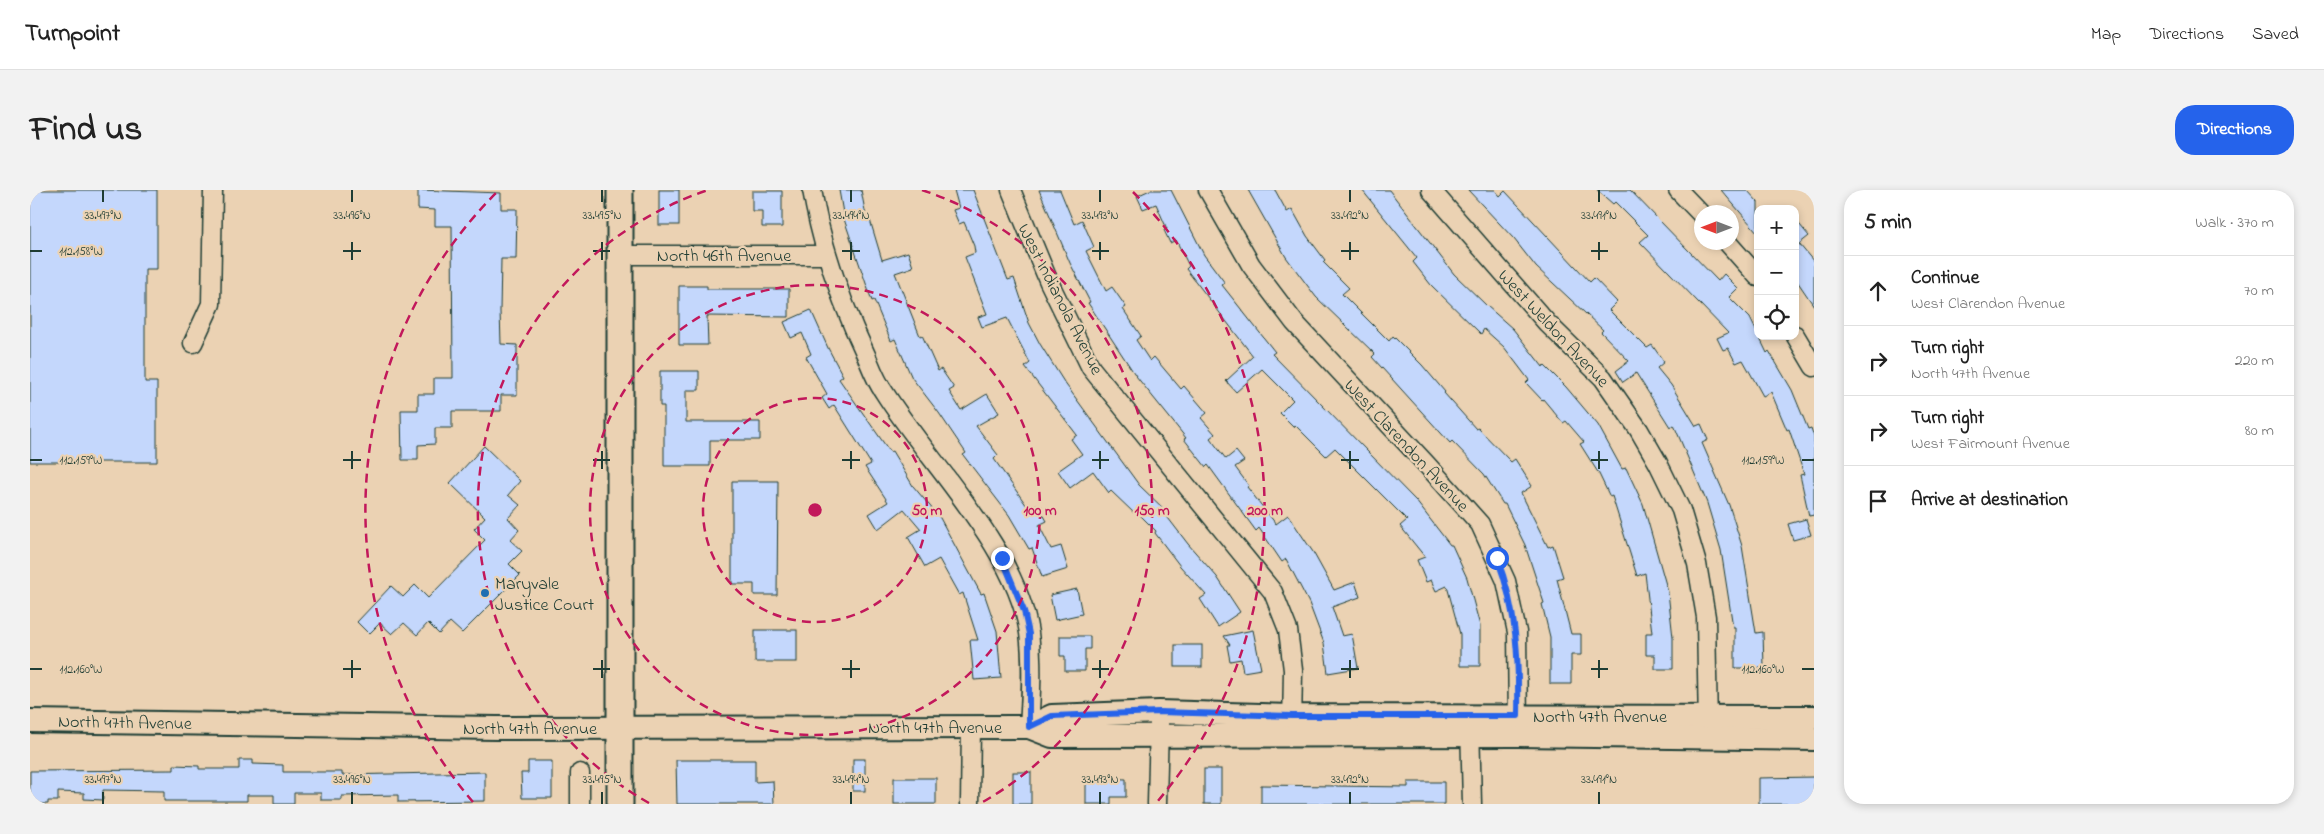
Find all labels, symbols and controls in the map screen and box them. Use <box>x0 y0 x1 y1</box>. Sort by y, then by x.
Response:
text: Turnpoint <box>25 17 120 52</box>
text: Map <box>2091 22 2121 48</box>
text: Directions <box>2149 22 2224 48</box>
text: Saved <box>2252 22 2299 48</box>
text: Find us <box>30 105 142 156</box>
button: Directions <box>2175 105 2294 155</box>
north arrow <box>1694 205 1739 250</box>
map controls <box>1754 205 1799 340</box>
button: + <box>1754 205 1799 250</box>
text: 33.497°N <box>84 207 122 225</box>
text: 33.496°N <box>333 207 371 225</box>
text: 33.495°N <box>582 207 622 225</box>
text: 33.494°N <box>832 207 870 225</box>
text: 33.493°N <box>1081 207 1119 225</box>
text: 33.492°N <box>1331 207 1369 225</box>
text: 33.491°N <box>1581 207 1617 225</box>
text: 5 min <box>1864 208 1912 238</box>
text: Walk · 370 m <box>2195 211 2274 235</box>
street label: West Indianola Avenue <box>1010 220 1109 381</box>
text: 112.158°W <box>59 243 103 261</box>
street label: North 46th Avenue <box>657 244 792 270</box>
button: − <box>1754 250 1799 295</box>
street label: West Weldon Avenue <box>1491 264 1615 395</box>
text: Continue <box>1911 265 1979 292</box>
icon: ahead <box>1864 277 1892 305</box>
text: 70 m <box>2244 279 2274 303</box>
text: West Clarendon Avenue <box>1911 292 2065 316</box>
button: locate <box>1754 295 1799 340</box>
text: Turn right <box>1911 335 1984 362</box>
icon: right <box>1864 347 1892 375</box>
text: 220 m <box>2235 349 2274 373</box>
text: North 47th Avenue <box>1911 362 2030 386</box>
street label: West Clarendon Avenue <box>1337 374 1475 519</box>
text: Turn right <box>1911 405 1984 432</box>
icon: right <box>1864 417 1892 445</box>
text: 80 m <box>2245 419 2274 443</box>
text: West Fairmount Avenue <box>1911 432 2070 456</box>
text: 112.159°W <box>60 452 102 470</box>
text: 112.159°W <box>1742 452 1784 470</box>
icon: arrive <box>1864 487 1892 515</box>
text: Arrive at destination <box>1911 487 2068 514</box>
text: 50 m <box>912 500 943 522</box>
text: 100 m <box>1023 500 1057 522</box>
text: 150 m <box>1134 500 1170 522</box>
text: 200 m <box>1246 500 1283 522</box>
centre of rings <box>806 501 824 519</box>
route end <box>991 547 1014 570</box>
route start <box>1486 547 1509 570</box>
place label: Maryvale Justice Court <box>495 572 594 619</box>
marker: Maryvale Justice Court <box>479 587 491 599</box>
text: 112.160°W <box>60 661 102 679</box>
text: 112.160°W <box>1742 661 1784 679</box>
street label: North 47th Avenue <box>1533 705 1668 731</box>
street label: North 47th Avenue <box>58 710 193 738</box>
street label: North 47th Avenue <box>868 716 1003 742</box>
street label: North 47th Avenue <box>463 717 598 743</box>
text: 33.497°N <box>84 771 122 789</box>
text: 33.496°N <box>333 771 371 789</box>
text: 33.495°N <box>582 771 622 789</box>
text: 33.494°N <box>832 771 870 789</box>
text: 33.493°N <box>1081 771 1119 789</box>
text: 33.492°N <box>1331 771 1369 789</box>
text: 33.491°N <box>1581 771 1617 789</box>

